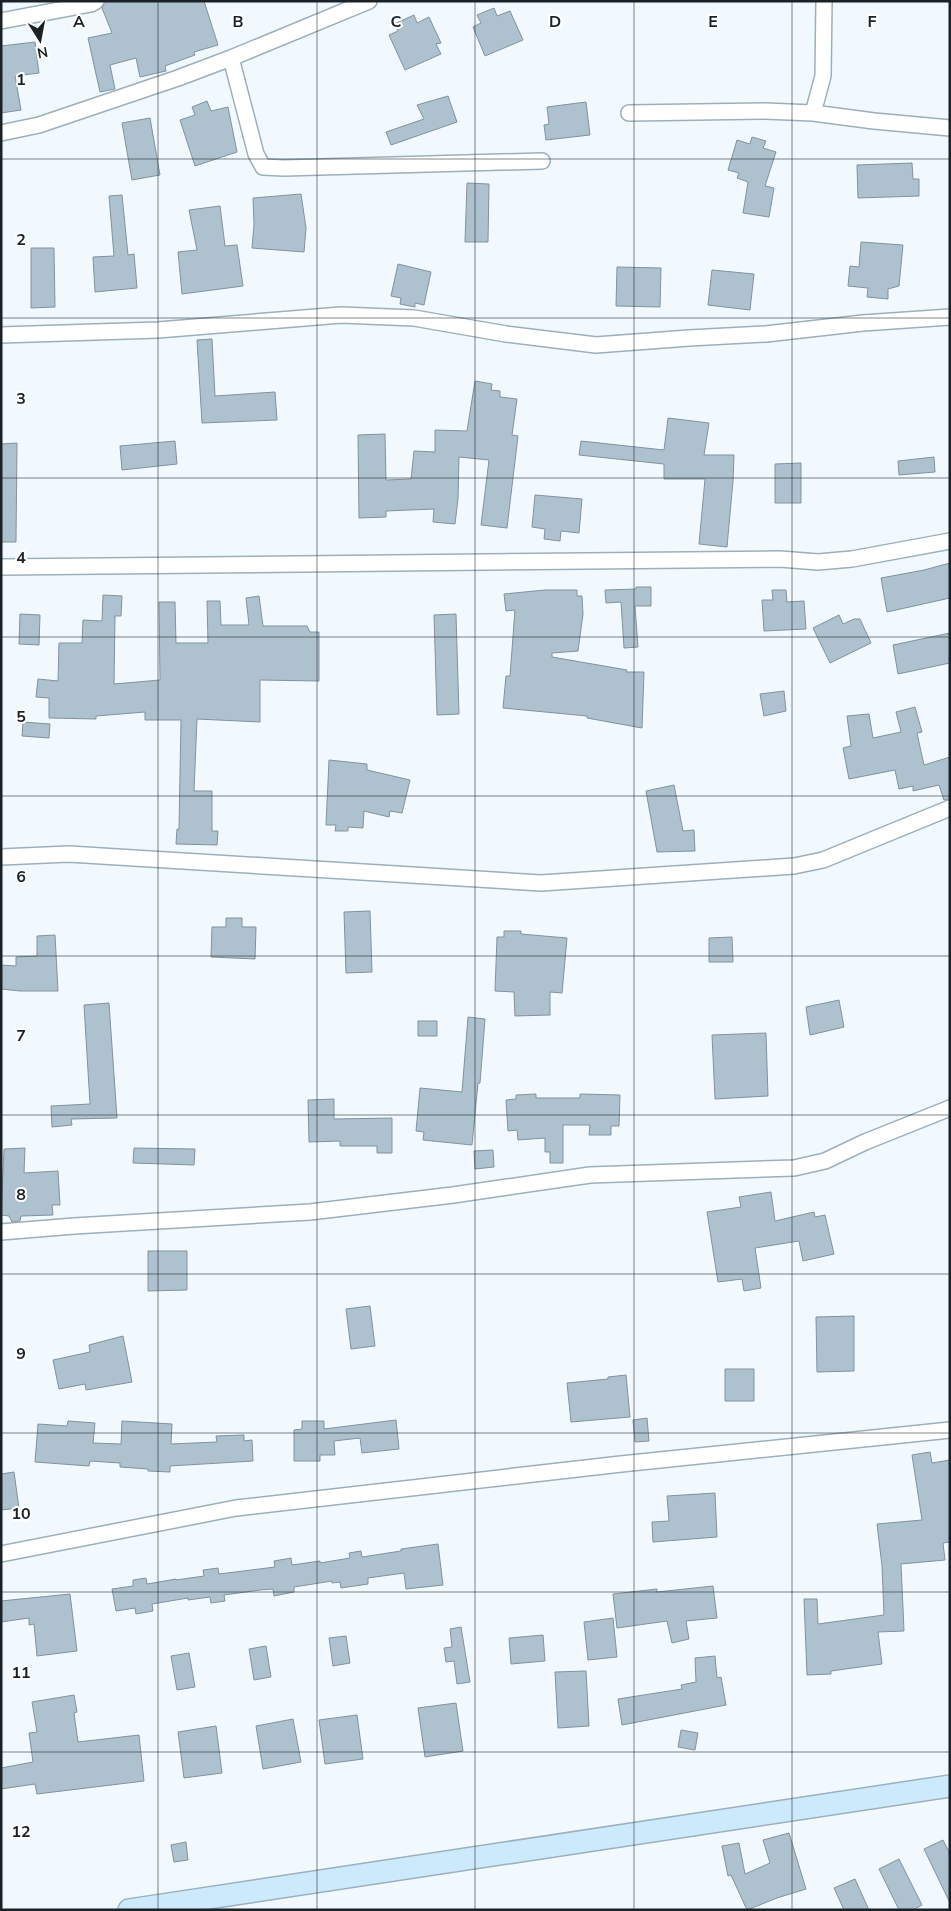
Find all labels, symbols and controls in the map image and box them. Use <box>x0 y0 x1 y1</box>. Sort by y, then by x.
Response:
text: A <box>73 11 85 33</box>
text: B <box>232 11 244 33</box>
text: C <box>391 11 402 33</box>
text: D <box>549 11 561 33</box>
text: E <box>708 11 718 33</box>
text: F <box>868 11 877 33</box>
north arrow <box>15 15 65 65</box>
text: N <box>35 42 49 63</box>
text: 1 <box>16 69 26 91</box>
text: 2 <box>16 229 26 251</box>
text: 3 <box>16 388 26 410</box>
text: 4 <box>16 547 26 569</box>
text: 5 <box>16 706 26 728</box>
text: 6 <box>16 866 26 888</box>
text: 7 <box>16 1025 26 1047</box>
text: 8 <box>16 1184 26 1206</box>
text: 9 <box>16 1343 26 1365</box>
text: 10 <box>11 1503 31 1525</box>
text: 11 <box>11 1662 31 1684</box>
text: 12 <box>11 1821 31 1843</box>

